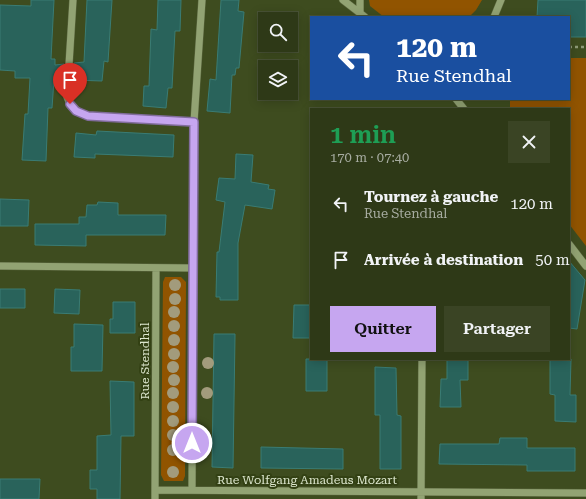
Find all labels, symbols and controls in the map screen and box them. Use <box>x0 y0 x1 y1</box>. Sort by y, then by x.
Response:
map controls <box>258 12 298 100</box>
button: search <box>258 12 298 52</box>
text: 120 m <box>396 31 477 64</box>
icon: left <box>330 32 382 84</box>
button: layers <box>258 60 298 100</box>
pin <box>53 63 87 104</box>
text: Rue Stendhal <box>396 65 511 86</box>
icon: arrive <box>59 69 81 91</box>
text: 1 min <box>330 121 396 149</box>
button: close <box>508 121 550 163</box>
text: 170 m · 07:40 <box>330 150 409 165</box>
text: Tournez à gauche <box>364 188 498 206</box>
icon: left <box>330 193 352 215</box>
text: 120 m <box>510 195 553 213</box>
text: Rue Stendhal <box>364 206 447 221</box>
icon: arrive <box>330 249 352 271</box>
text: Arrivée à destination <box>364 251 523 269</box>
text: 50 m <box>535 251 570 269</box>
button: Quitter <box>330 306 436 352</box>
button: Partager <box>444 306 550 352</box>
street label: Rue Stendhal <box>138 322 152 399</box>
position arrow <box>171 422 213 464</box>
street label: Rue Wolfgang Amadeus Mozart <box>217 473 397 487</box>

